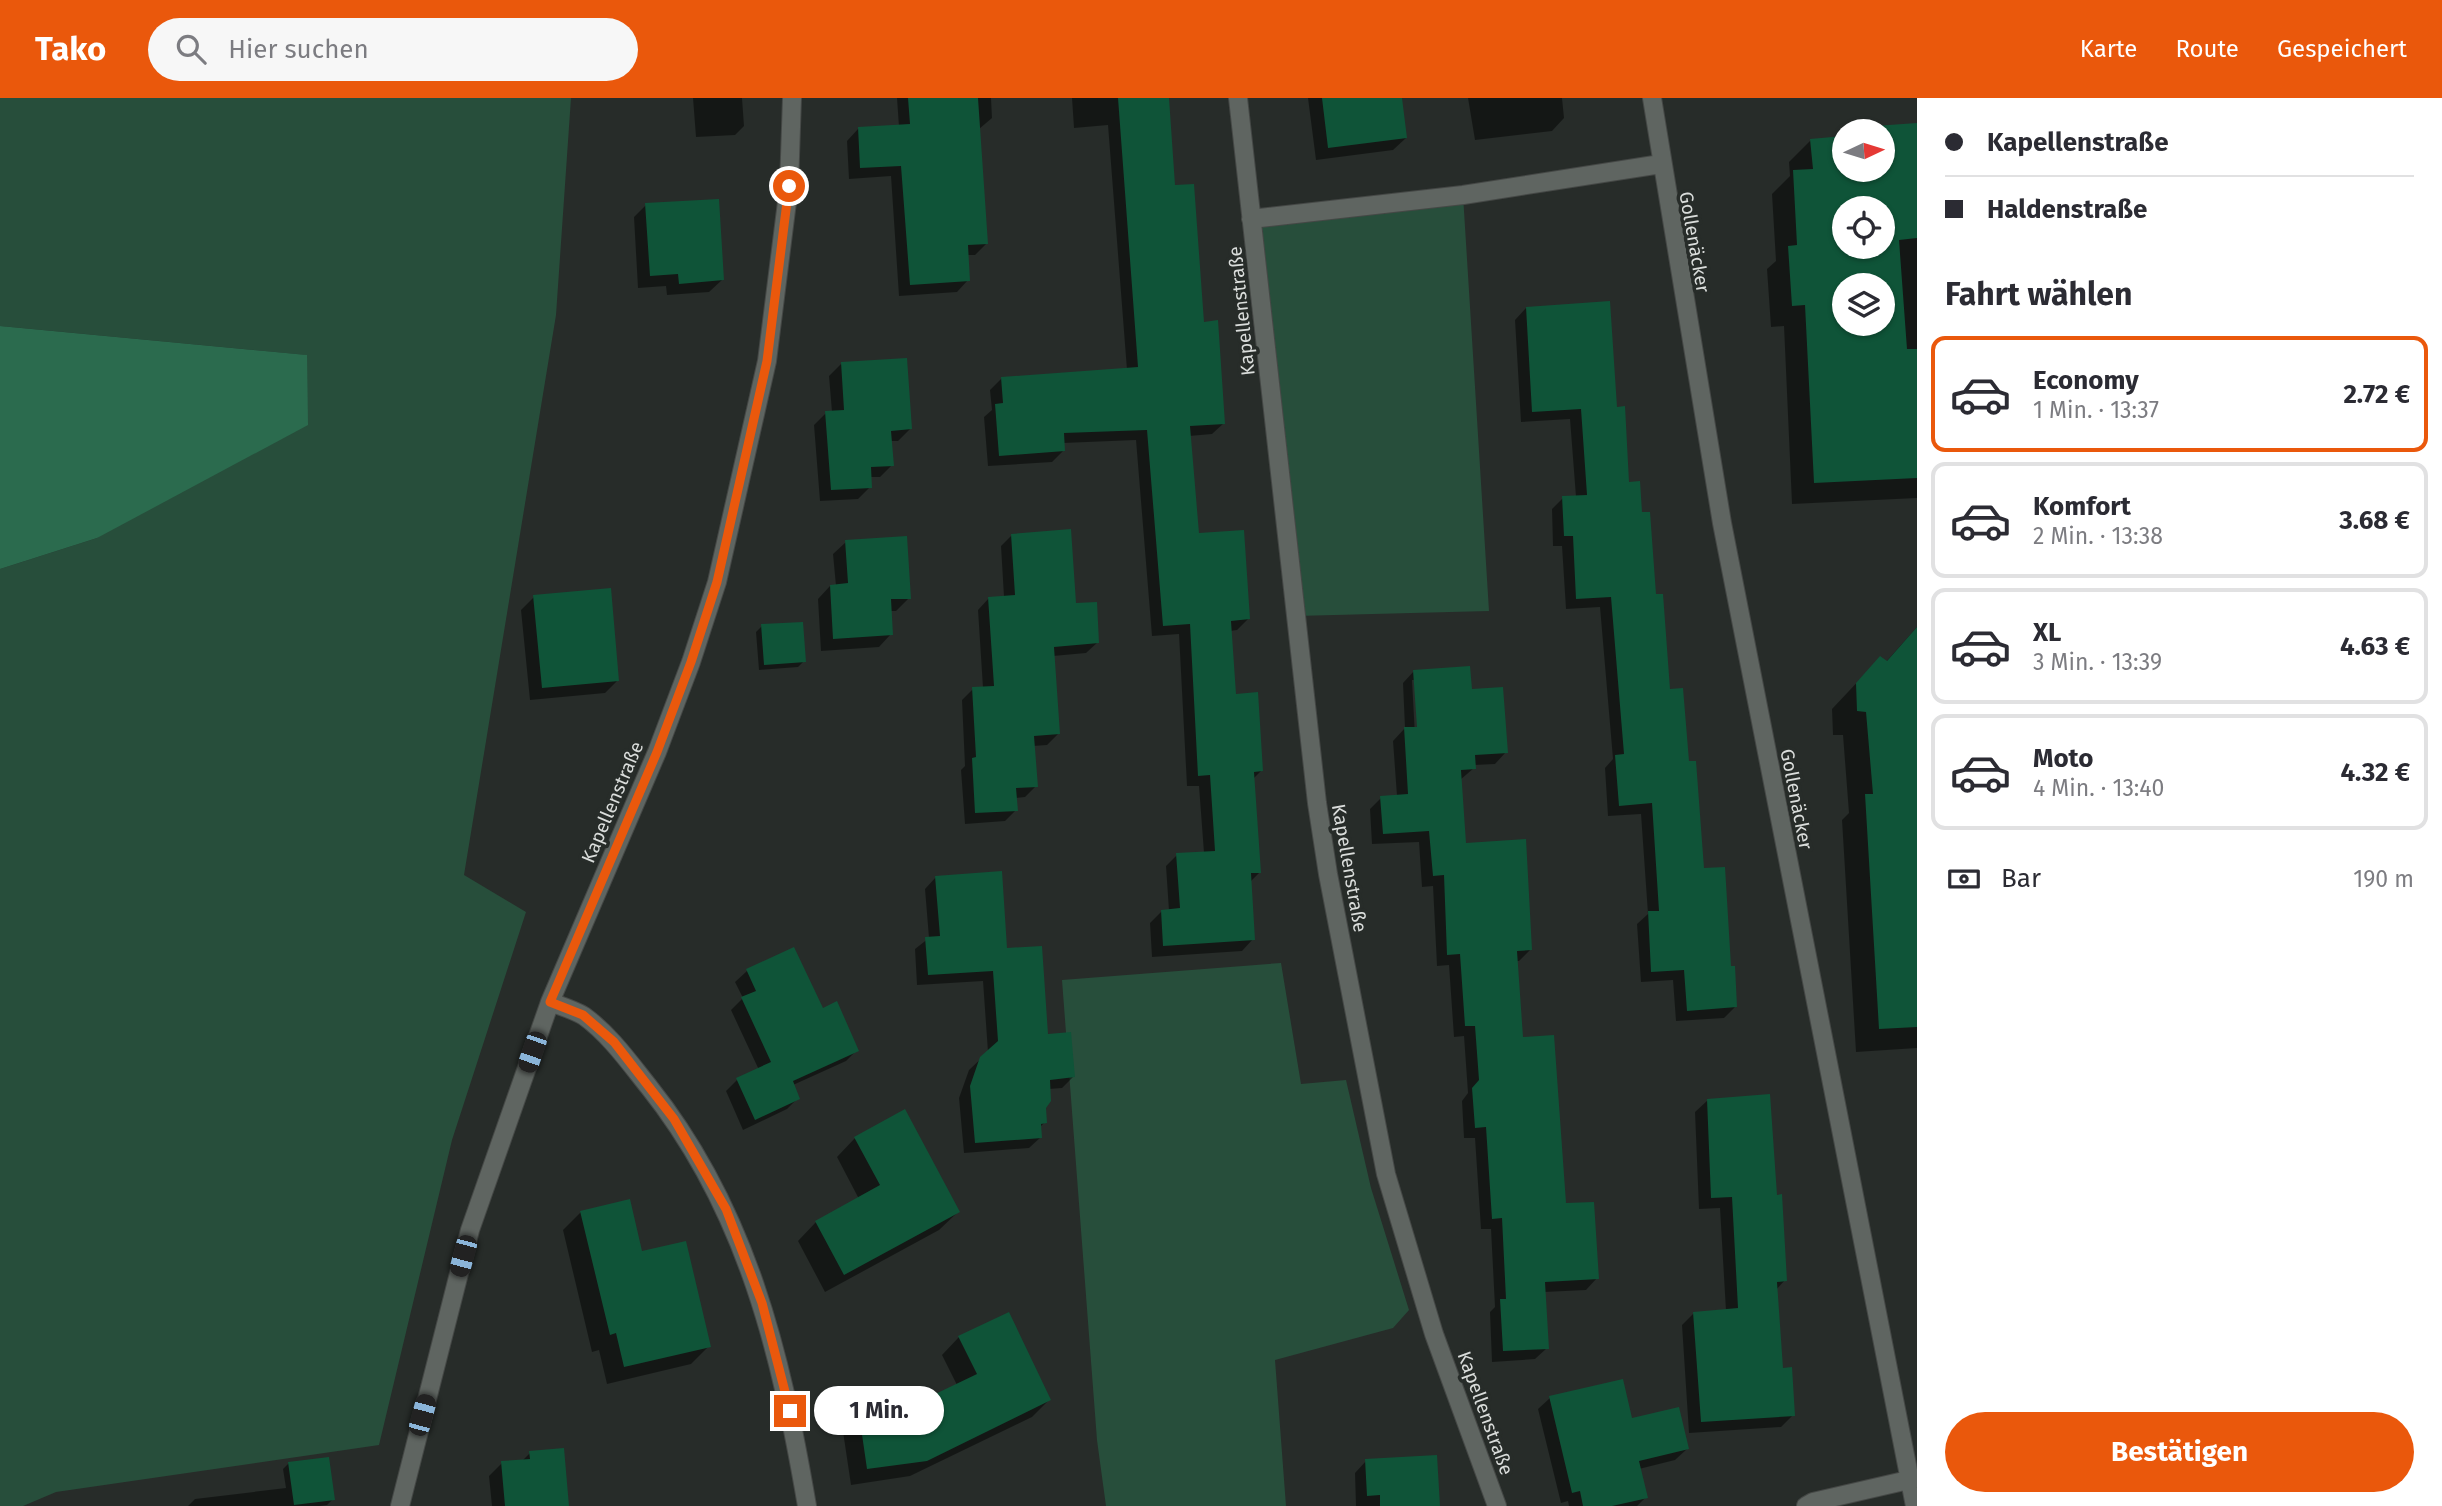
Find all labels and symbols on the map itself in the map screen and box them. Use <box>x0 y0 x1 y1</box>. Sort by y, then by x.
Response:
north arrow <box>1832 119 1895 182</box>
route start <box>773 170 805 202</box>
street label: Gollenäcker <box>1674 190 1715 295</box>
street label: Kapellenstraße <box>1223 245 1260 377</box>
street label: Kapellenstraße <box>576 738 648 866</box>
street label: Gollenäcker <box>1775 747 1818 852</box>
street label: Kapellenstraße <box>1327 802 1372 934</box>
car <box>516 1029 549 1075</box>
car <box>448 1233 479 1279</box>
street label: Kapellenstraße <box>1453 1348 1519 1478</box>
callout: 1 Min. <box>814 1386 944 1436</box>
car <box>407 1392 438 1438</box>
route end <box>774 1395 806 1427</box>

